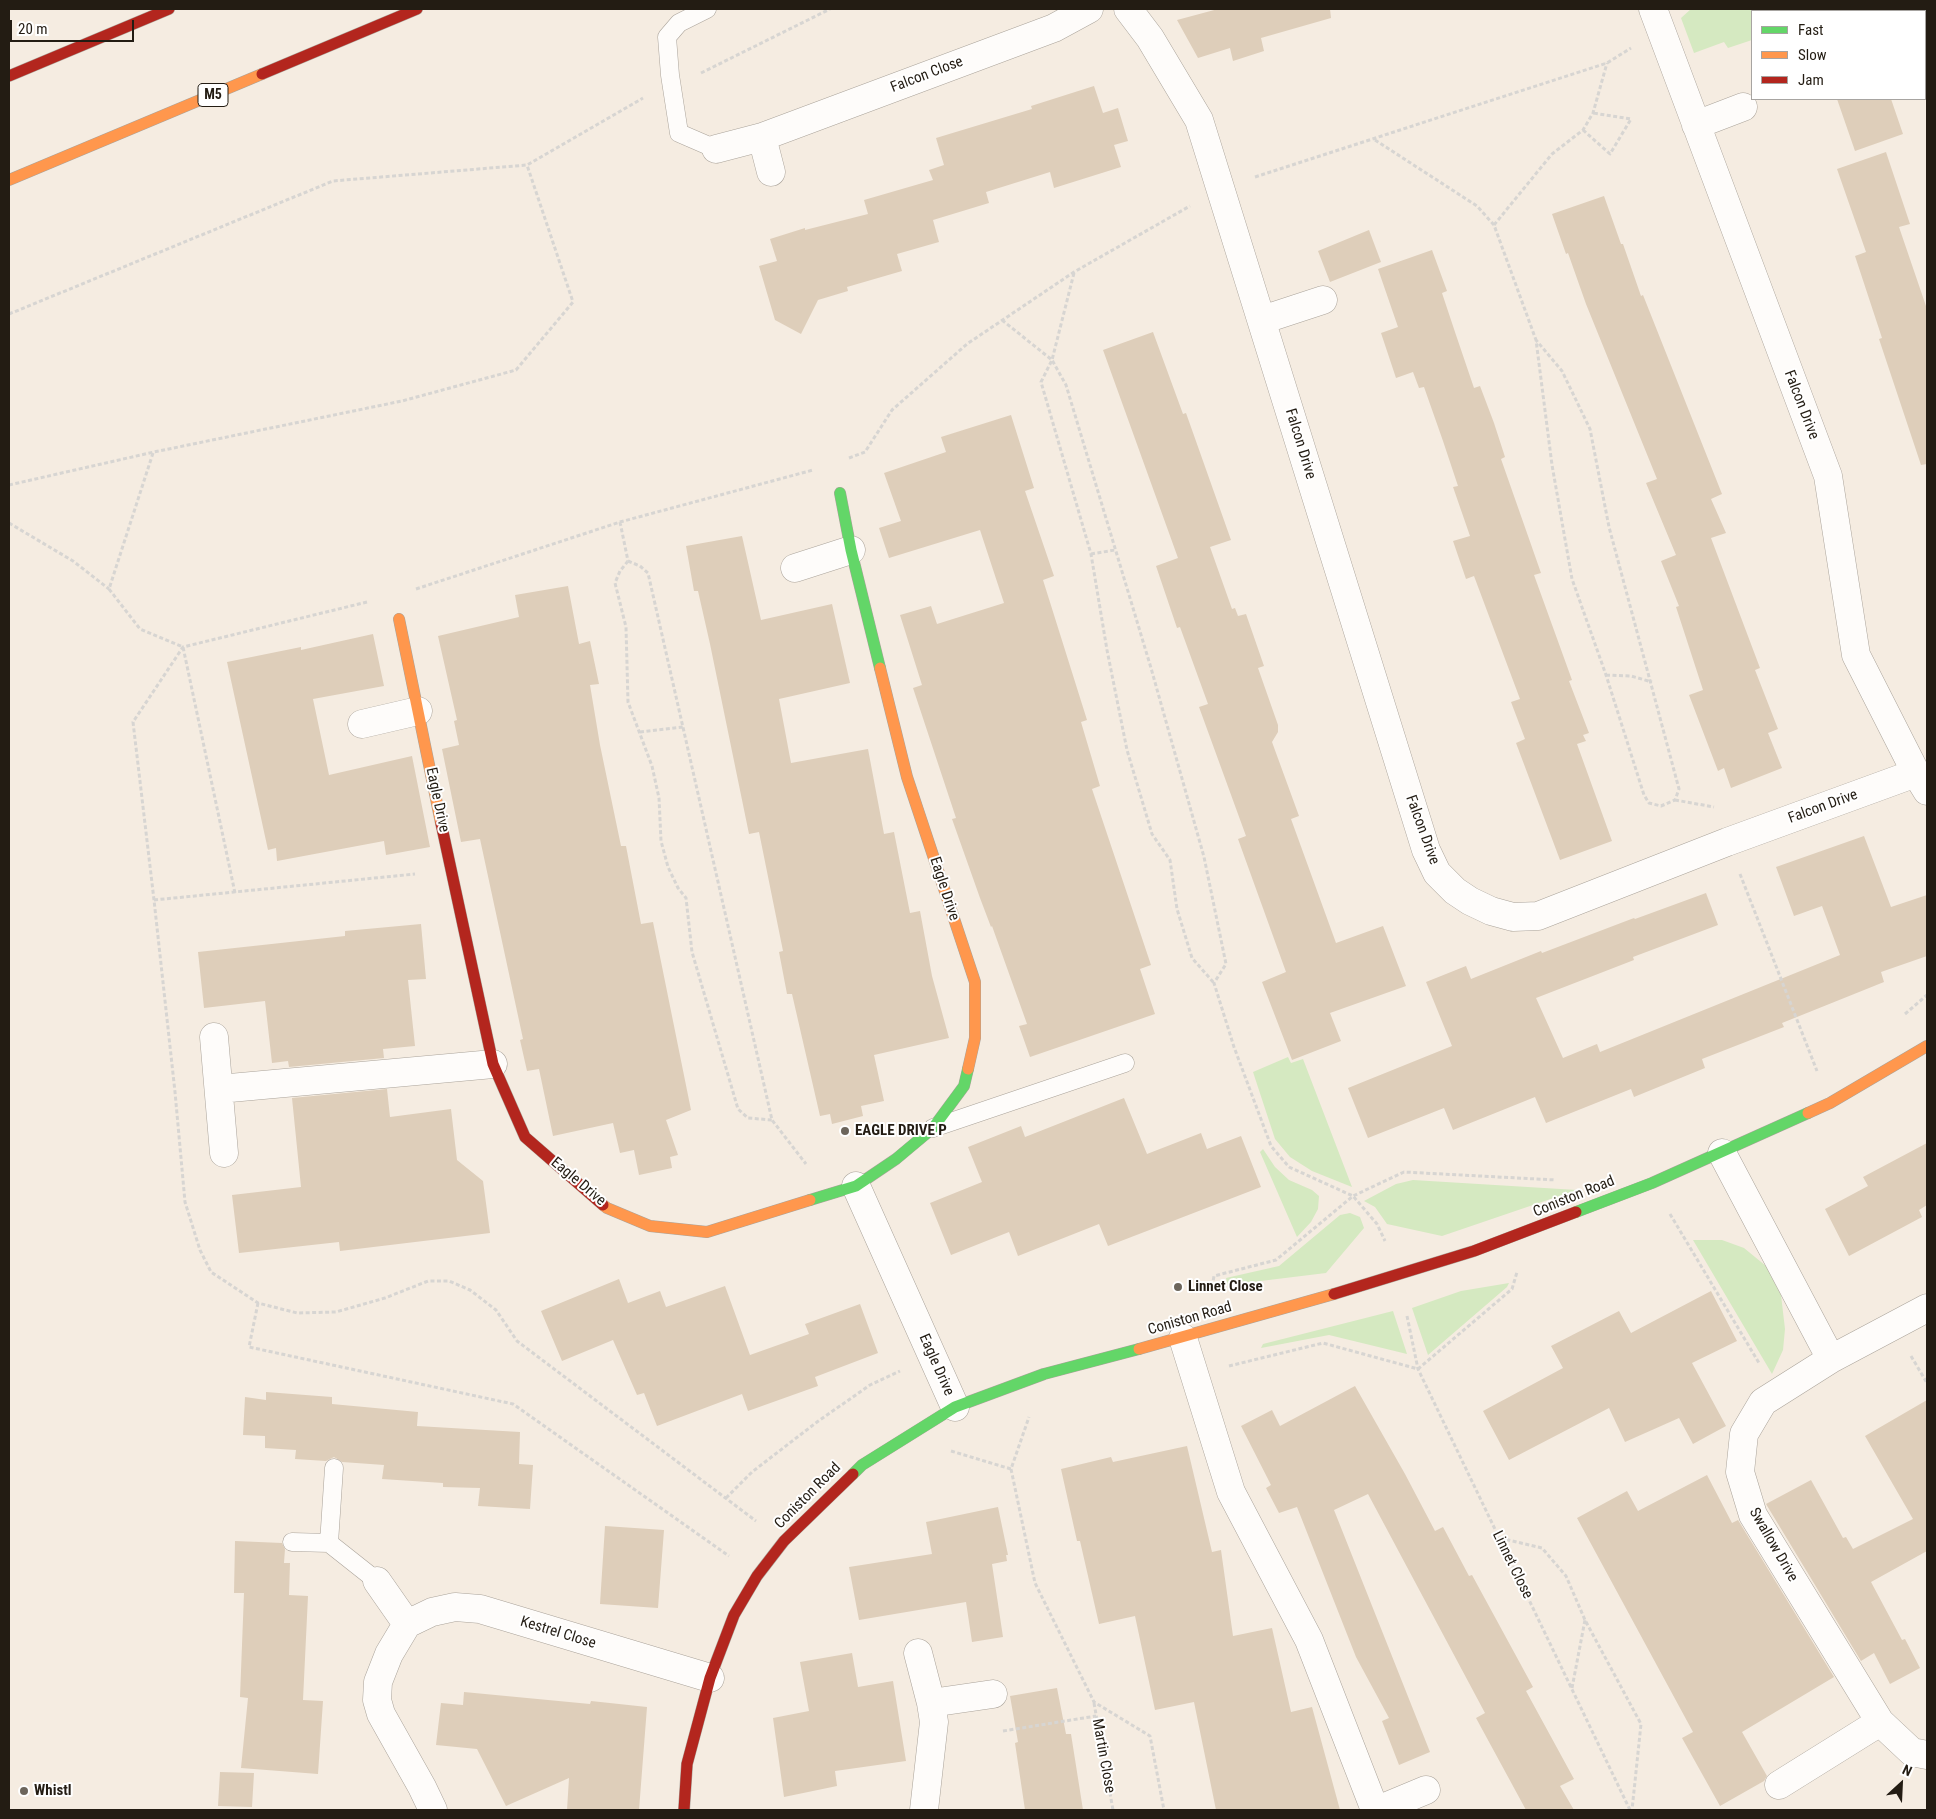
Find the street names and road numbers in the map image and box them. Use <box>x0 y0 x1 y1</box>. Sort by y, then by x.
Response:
street label: Falcon Close <box>888 53 966 97</box>
road number: M5 <box>198 84 228 106</box>
street label: Falcon Drive <box>1780 368 1822 442</box>
street label: Falcon Drive <box>1281 407 1319 481</box>
street label: Eagle Drive <box>421 766 453 834</box>
street label: Falcon Drive <box>1786 786 1860 828</box>
street label: Falcon Drive <box>1401 793 1443 867</box>
street label: Eagle Drive <box>925 855 963 923</box>
street label: Eagle Drive <box>547 1154 609 1210</box>
street label: Coniston Road <box>1531 1173 1617 1221</box>
street label: Coniston Road <box>1146 1298 1234 1340</box>
street label: Eagle Drive <box>914 1331 958 1399</box>
street label: Coniston Road <box>771 1459 845 1533</box>
street label: Swallow Drive <box>1745 1505 1801 1585</box>
street label: Linnet Close <box>1488 1528 1536 1602</box>
street label: Kestrel Close <box>518 1613 598 1653</box>
street label: Martin Close <box>1088 1717 1118 1795</box>

